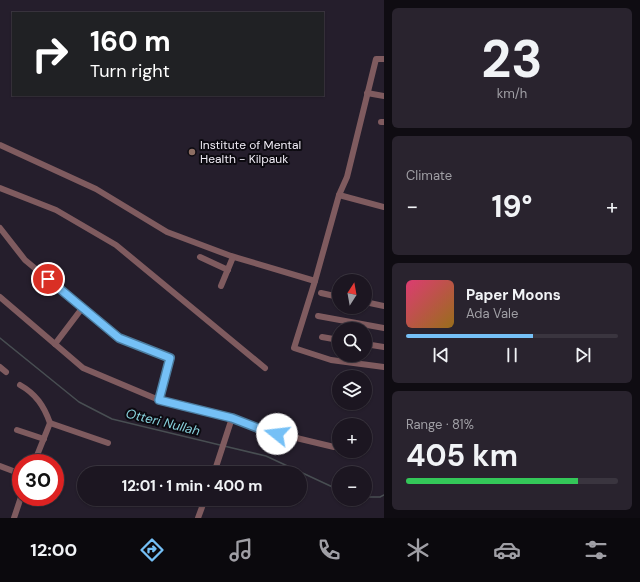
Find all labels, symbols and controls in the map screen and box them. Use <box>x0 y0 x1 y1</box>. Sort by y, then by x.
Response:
text: 160 m <box>90 23 171 60</box>
text: 23 <box>481 25 543 93</box>
icon: right <box>24 28 76 80</box>
text: Turn right <box>90 59 170 83</box>
text: km/h <box>497 85 527 102</box>
place label: Institute of Mental Health - Kilpauk <box>200 137 301 167</box>
marker: Institute of Mental Health - Kilpauk <box>187 147 197 157</box>
text: Climate <box>406 167 452 184</box>
text: 19° <box>492 187 532 226</box>
text: − <box>406 192 418 221</box>
text: + <box>606 192 618 221</box>
pin <box>31 262 65 296</box>
icon: arrive <box>37 268 59 290</box>
north arrow <box>332 274 372 314</box>
map controls <box>332 274 372 506</box>
text: Paper Moons <box>466 285 561 305</box>
text: Ada Vale <box>466 305 518 322</box>
button: search <box>332 322 372 362</box>
icon: previous <box>430 344 452 366</box>
icon: pause <box>501 344 523 366</box>
icon: next <box>572 344 594 366</box>
button: layers <box>332 370 372 410</box>
water label: Otteri Nullah <box>124 405 202 439</box>
position arrow <box>256 413 298 455</box>
text: Range · 81% <box>406 416 474 433</box>
button: + <box>332 418 372 458</box>
text: 405 km <box>406 436 518 475</box>
speed limit sign: 30 <box>12 454 64 506</box>
button: − <box>332 466 372 506</box>
text: 12:01 · 1 min · 400 m <box>122 476 262 496</box>
icon: directions <box>138 536 166 564</box>
icon: music <box>227 536 255 564</box>
icon: phone <box>315 536 343 564</box>
icon: climate <box>404 536 432 564</box>
icon: car <box>493 536 521 564</box>
icon: filters <box>582 536 610 564</box>
text: 12:00 <box>30 538 77 562</box>

